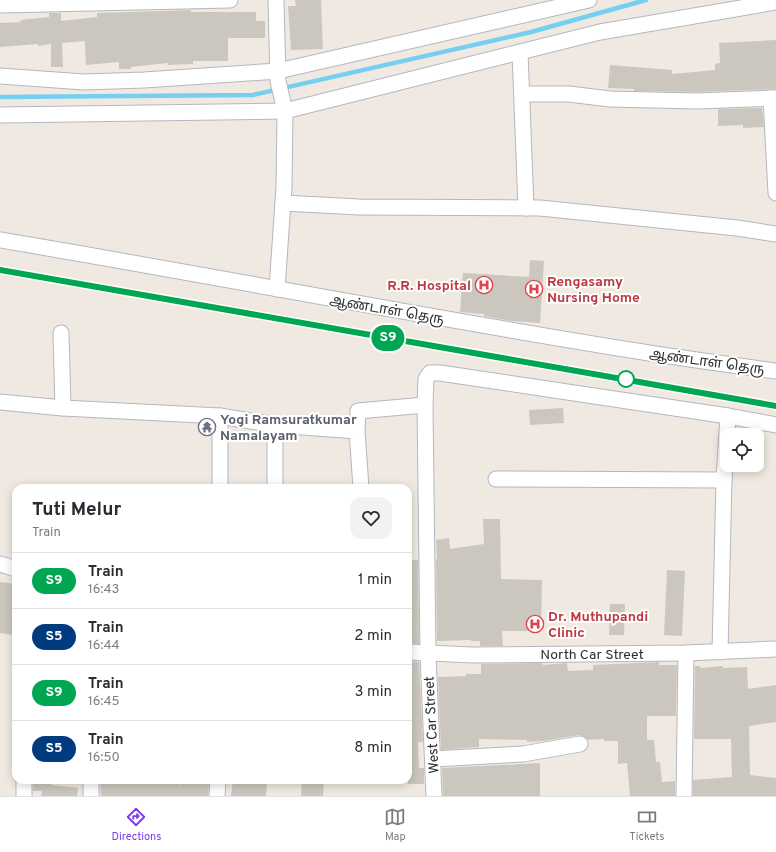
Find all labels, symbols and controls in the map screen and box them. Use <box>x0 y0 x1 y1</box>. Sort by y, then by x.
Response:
place label: Rengasamy Nursing Home <box>547 274 640 307</box>
hospital icon: R.R. Hospital <box>474 275 494 295</box>
place label: R.R. Hospital <box>387 278 471 295</box>
hospital icon: Rengasamy Nursing Home <box>524 279 544 299</box>
street label: ஆண்டாள் தெரு <box>328 292 446 329</box>
line badge: S9 <box>370 325 406 351</box>
text: S9 <box>379 329 397 346</box>
street label: ஆண்டாள் தெரு <box>648 346 766 379</box>
unlabelled marker <box>617 370 635 388</box>
place label: Yogi Ramsuratkumar Namalayam <box>220 412 357 445</box>
temple icon: Yogi Ramsuratkumar Namalayam <box>197 417 217 437</box>
map controls <box>720 428 764 472</box>
button: locate <box>720 428 764 472</box>
button: heart <box>350 497 392 539</box>
text: Tuti Melur <box>32 498 121 522</box>
text: Train <box>32 525 61 541</box>
text: Train <box>88 563 124 582</box>
text: 1 min <box>358 571 392 590</box>
text: S9 <box>45 572 63 589</box>
text: 16:43 <box>88 582 119 598</box>
place label: Dr. Muthupandi Clinic <box>548 609 648 642</box>
hospital icon: Dr. Muthupandi Clinic <box>525 614 545 634</box>
text: Train <box>88 619 124 638</box>
text: 2 min <box>354 627 392 646</box>
text: S5 <box>45 628 63 645</box>
text: 16:44 <box>88 638 120 654</box>
street label: North Car Street <box>540 647 644 664</box>
text: Train <box>88 675 124 694</box>
street label: West Car Street <box>421 676 444 774</box>
text: 3 min <box>354 683 392 702</box>
text: S9 <box>45 684 63 701</box>
text: 16:45 <box>88 694 120 710</box>
text: Train <box>88 731 124 750</box>
text: 8 min <box>354 739 392 758</box>
text: S5 <box>45 740 63 757</box>
text: 16:50 <box>88 750 120 766</box>
tab: Directions <box>111 806 161 844</box>
tab: Map <box>384 806 406 844</box>
tab: Tickets <box>629 806 665 844</box>

